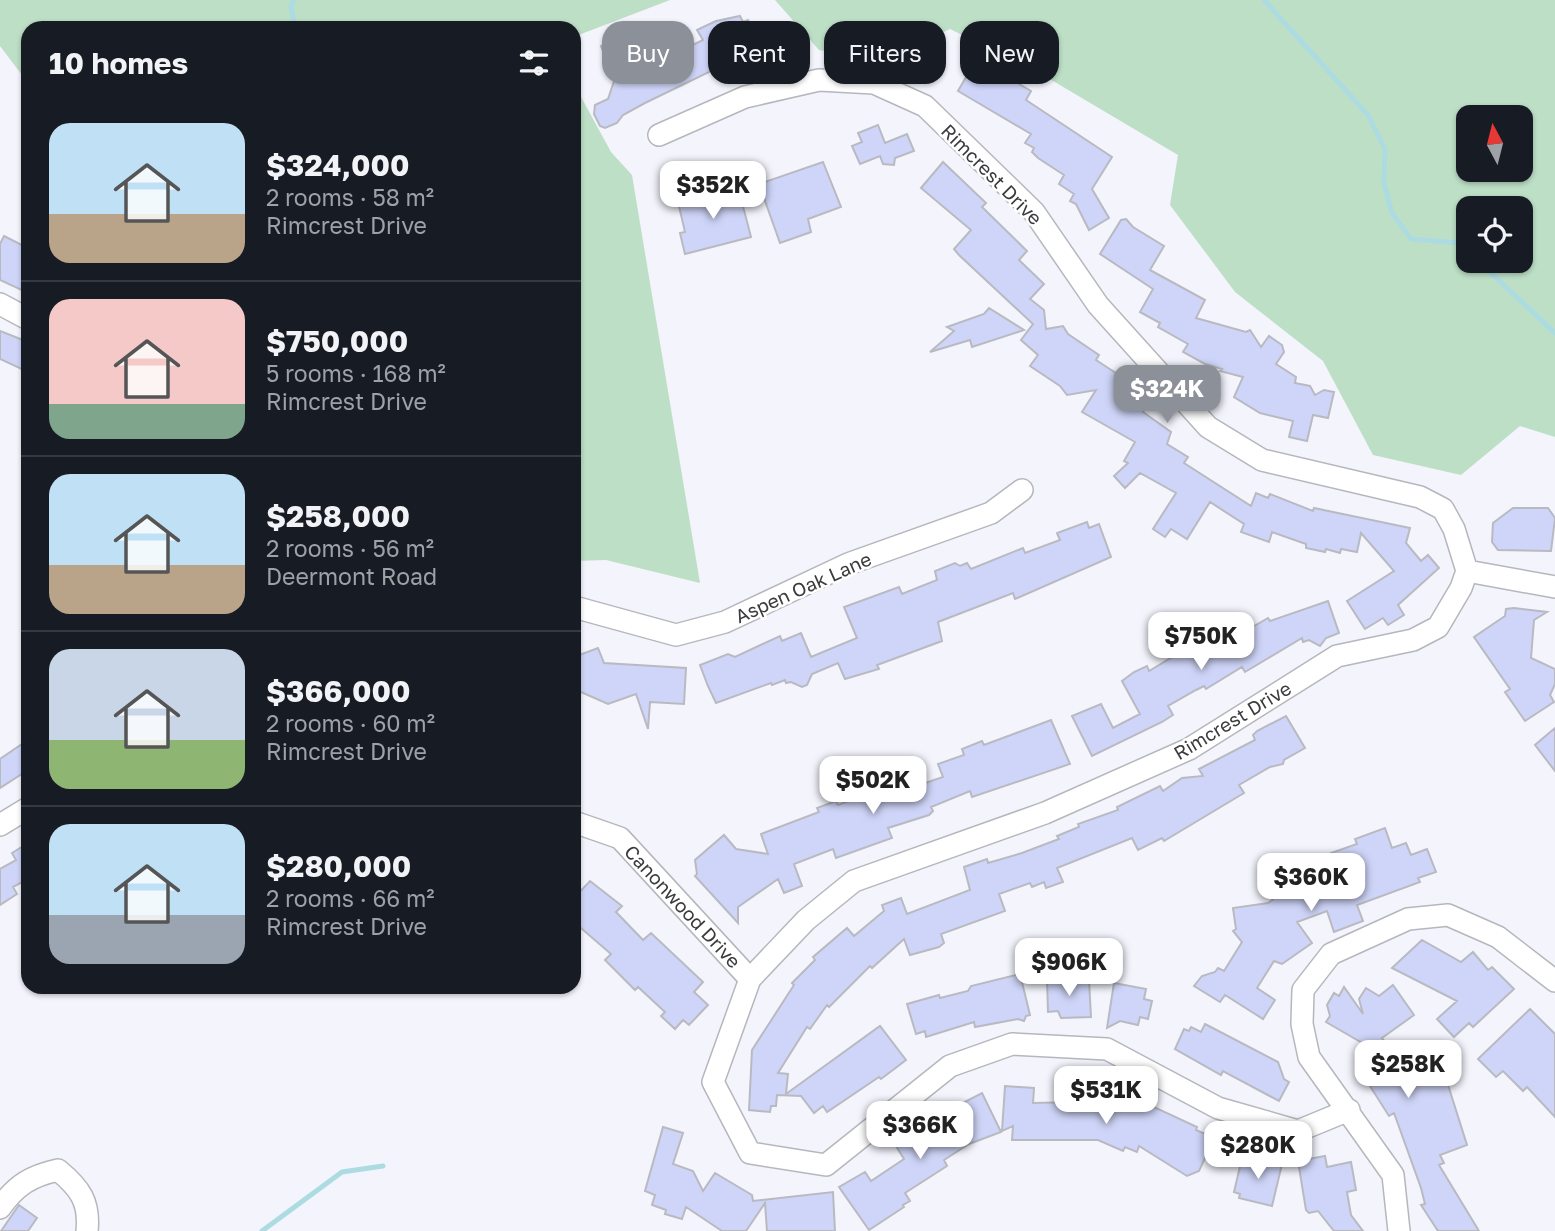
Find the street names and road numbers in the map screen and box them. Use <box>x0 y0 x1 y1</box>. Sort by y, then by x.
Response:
street label: Rimcrest Drive <box>937 119 1047 229</box>
street label: Aspen Oak Lane <box>731 547 875 627</box>
street label: Rimcrest Drive <box>1169 676 1295 764</box>
street label: Canonwood Drive <box>620 840 746 972</box>

